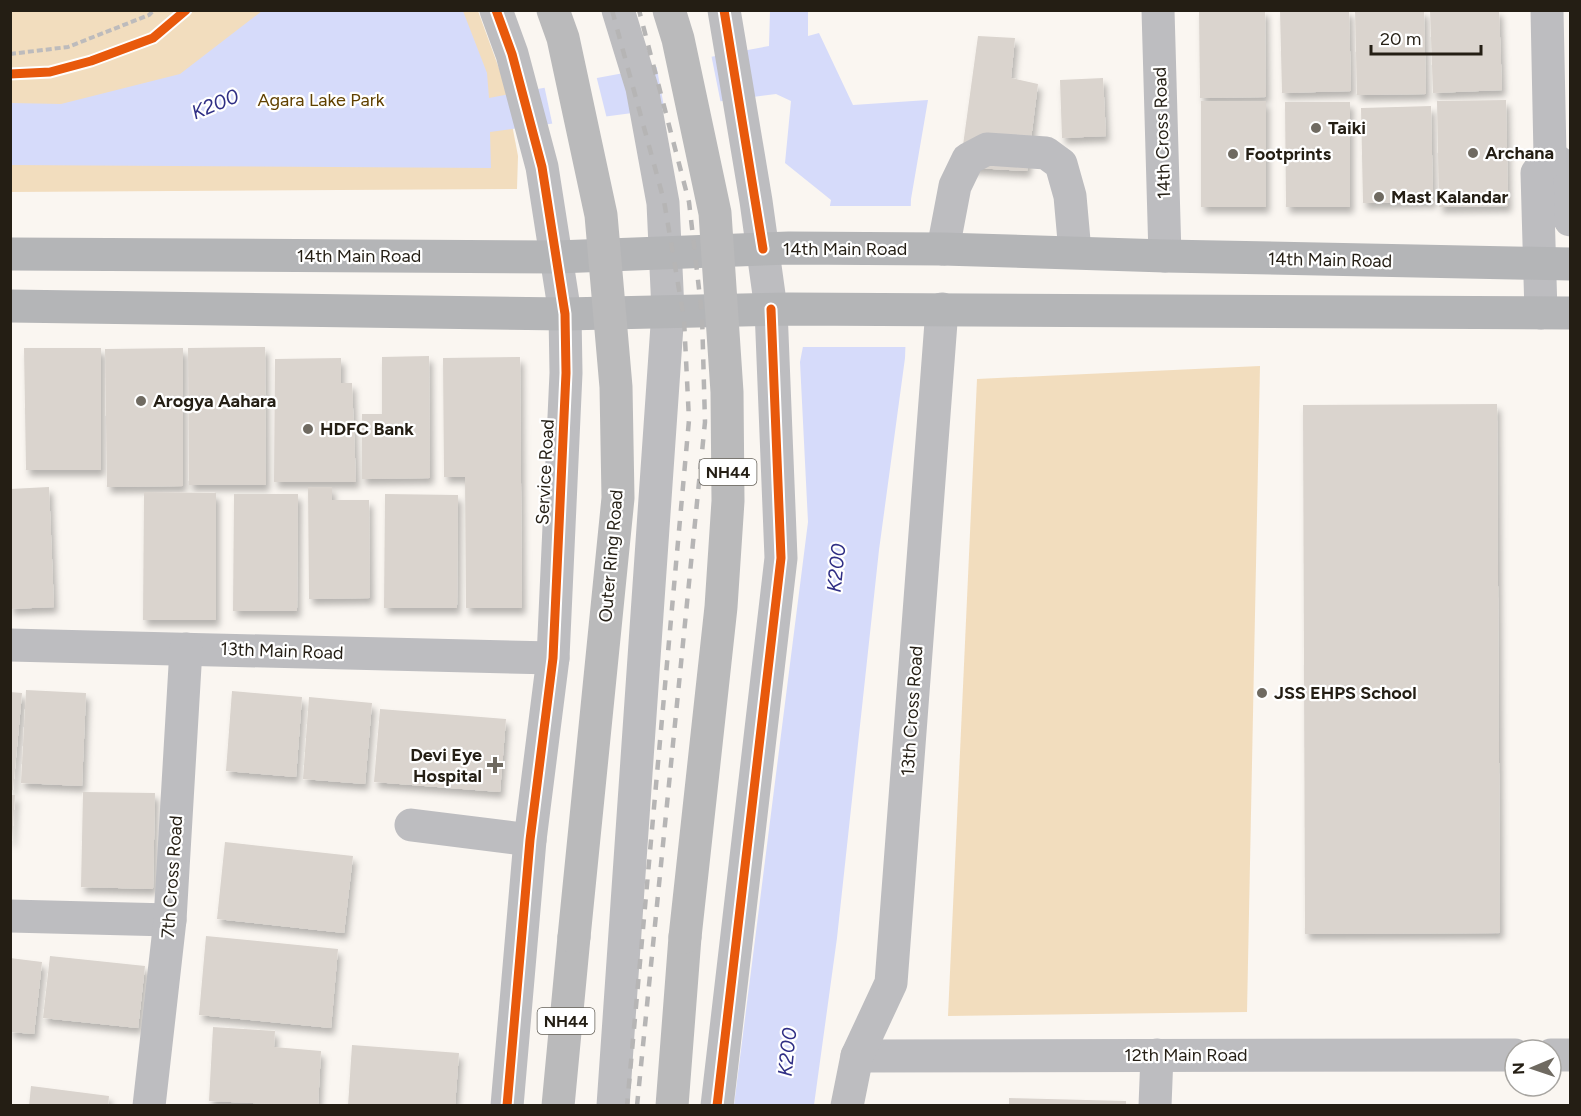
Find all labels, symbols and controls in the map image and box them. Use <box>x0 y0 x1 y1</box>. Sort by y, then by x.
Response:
scale bar <box>1371 18 1480 56</box>
text: 20 m <box>1380 28 1421 50</box>
street label: 14th Cross Road <box>1149 67 1175 199</box>
water label: K200 <box>188 84 242 124</box>
park label: Agara Lake Park <box>257 89 385 111</box>
place label: Taiki <box>1328 117 1366 139</box>
marker: Taiki <box>1309 121 1323 135</box>
place label: Archana <box>1485 142 1554 164</box>
place label: Footprints <box>1245 143 1332 165</box>
marker: Archana <box>1466 146 1480 160</box>
marker: Footprints <box>1226 147 1240 161</box>
place label: Mast Kalandar <box>1391 186 1509 208</box>
marker: Mast Kalandar <box>1372 190 1386 204</box>
street label: 14th Main Road <box>783 238 907 260</box>
street label: 14th Main Road <box>297 245 421 267</box>
street label: 14th Main Road <box>1268 248 1392 272</box>
place label: Arogya Aahara <box>153 390 276 412</box>
marker: Arogya Aahara <box>134 394 148 408</box>
place label: HDFC Bank <box>320 418 414 440</box>
street label: Service Road <box>531 419 559 525</box>
marker: HDFC Bank <box>301 422 315 436</box>
road number: NH44 <box>700 459 756 485</box>
street label: Outer Ring Road <box>594 489 628 623</box>
water label: K200 <box>822 542 851 594</box>
street label: 13th Main Road <box>220 638 344 664</box>
street label: 13th Cross Road <box>896 645 928 777</box>
place label: JSS EHPS School <box>1274 682 1417 704</box>
marker: JSS EHPS School <box>1255 686 1269 700</box>
place label: Devi Eye Hospital <box>410 744 482 787</box>
marker: Devi Eye Hospital <box>486 756 504 774</box>
street label: 7th Cross Road <box>157 815 187 939</box>
road number: NH44 <box>538 1008 594 1034</box>
water label: K200 <box>773 1026 802 1078</box>
north arrow <box>1503 1038 1563 1098</box>
street label: 12th Main Road <box>1124 1044 1248 1066</box>
text: N <box>1509 1062 1528 1075</box>

